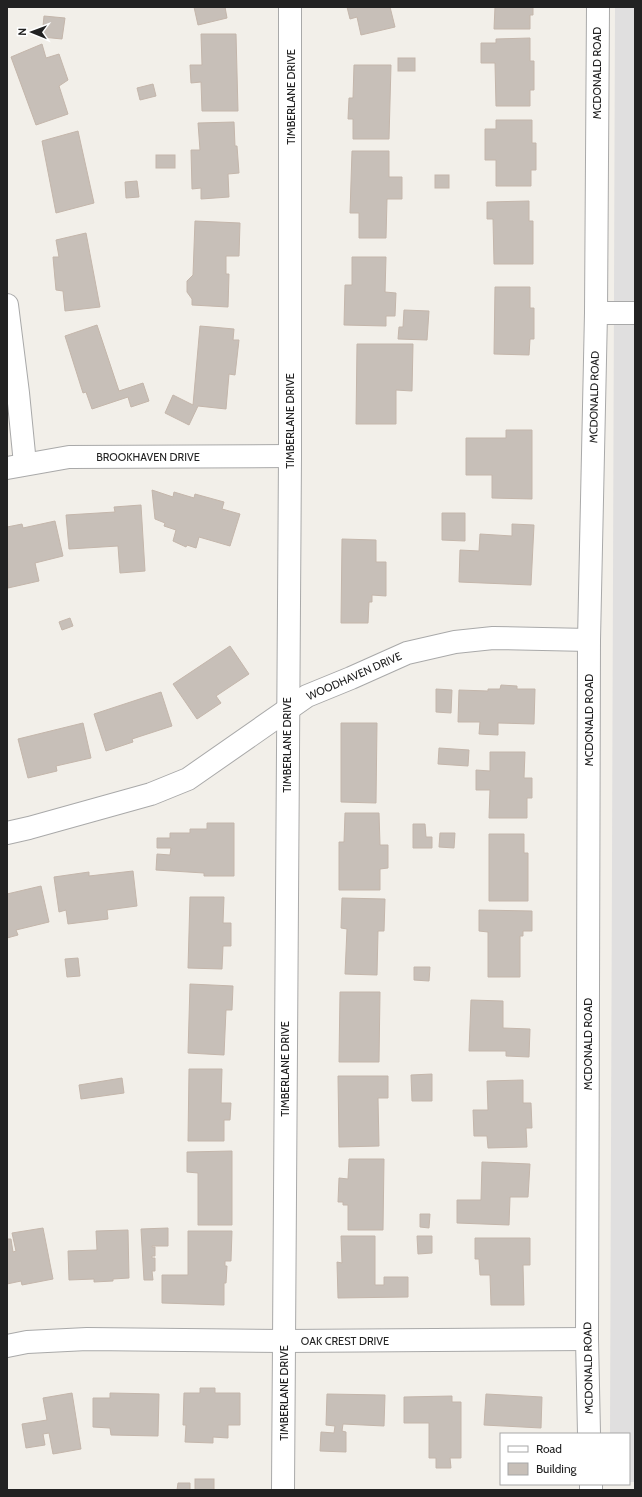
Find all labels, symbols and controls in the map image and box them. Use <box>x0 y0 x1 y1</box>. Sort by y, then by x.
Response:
north arrow <box>12 12 52 52</box>
street label: MCDONALD ROAD <box>590 27 604 119</box>
text: N <box>15 28 29 36</box>
street label: TIMBERLANE DRIVE <box>284 49 298 145</box>
street label: MCDONALD ROAD <box>586 351 602 443</box>
street label: TIMBERLANE DRIVE <box>283 373 297 469</box>
street label: BROOKHAVEN DRIVE <box>96 450 200 464</box>
street label: WOODHAVEN DRIVE <box>304 649 404 703</box>
street label: MCDONALD ROAD <box>582 674 596 766</box>
street label: TIMBERLANE DRIVE <box>280 697 294 793</box>
street label: MCDONALD ROAD <box>581 998 595 1090</box>
street label: TIMBERLANE DRIVE <box>278 1021 292 1117</box>
street label: MCDONALD ROAD <box>580 1322 596 1414</box>
street label: OAK CREST DRIVE <box>301 1334 389 1348</box>
street label: TIMBERLANE DRIVE <box>277 1345 291 1441</box>
legend <box>500 1433 630 1485</box>
text: Road <box>536 1441 562 1456</box>
text: Building <box>536 1461 578 1476</box>

